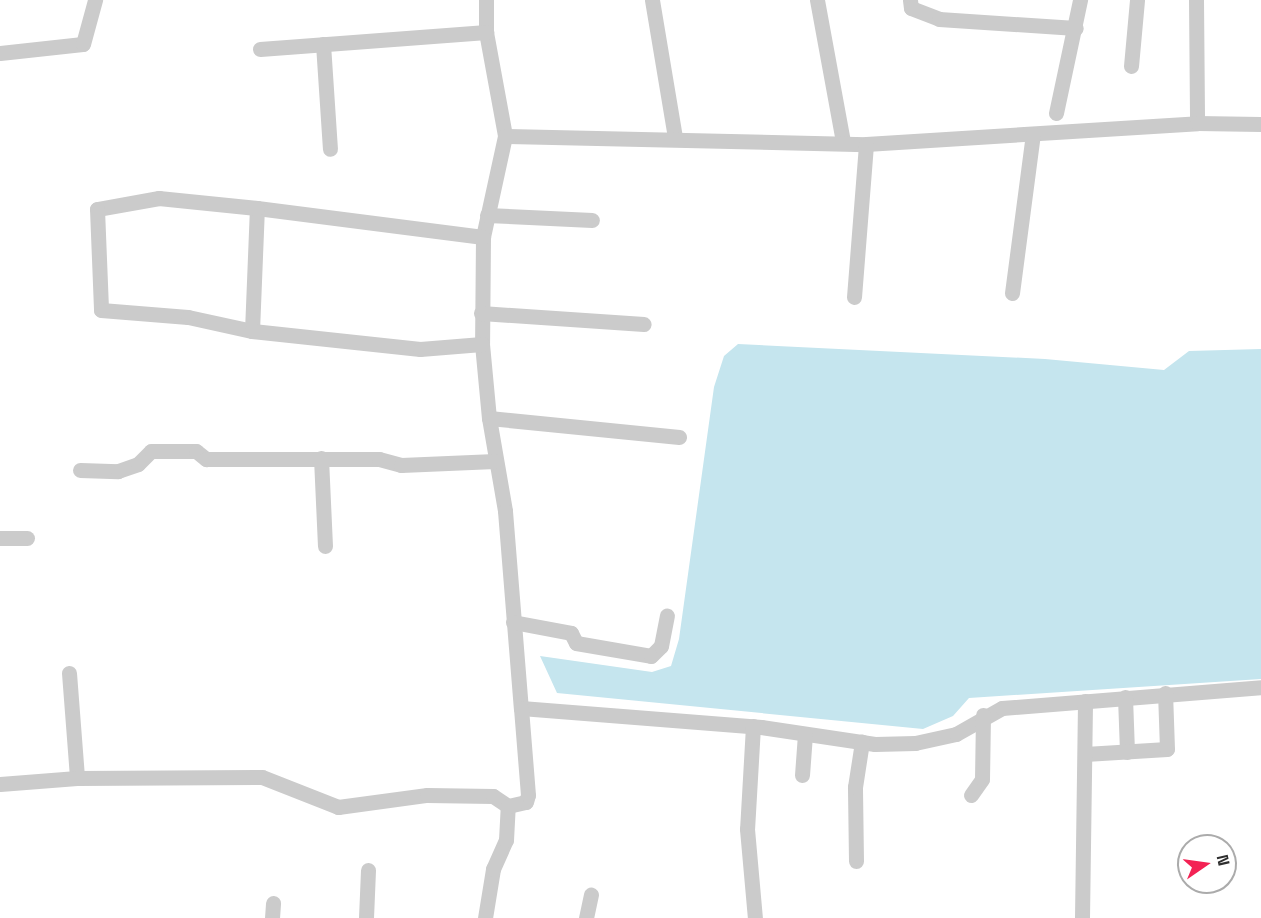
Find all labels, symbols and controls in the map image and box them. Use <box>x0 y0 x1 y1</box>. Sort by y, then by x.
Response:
north arrow <box>1177 834 1237 894</box>
text: N <box>1212 853 1235 868</box>

